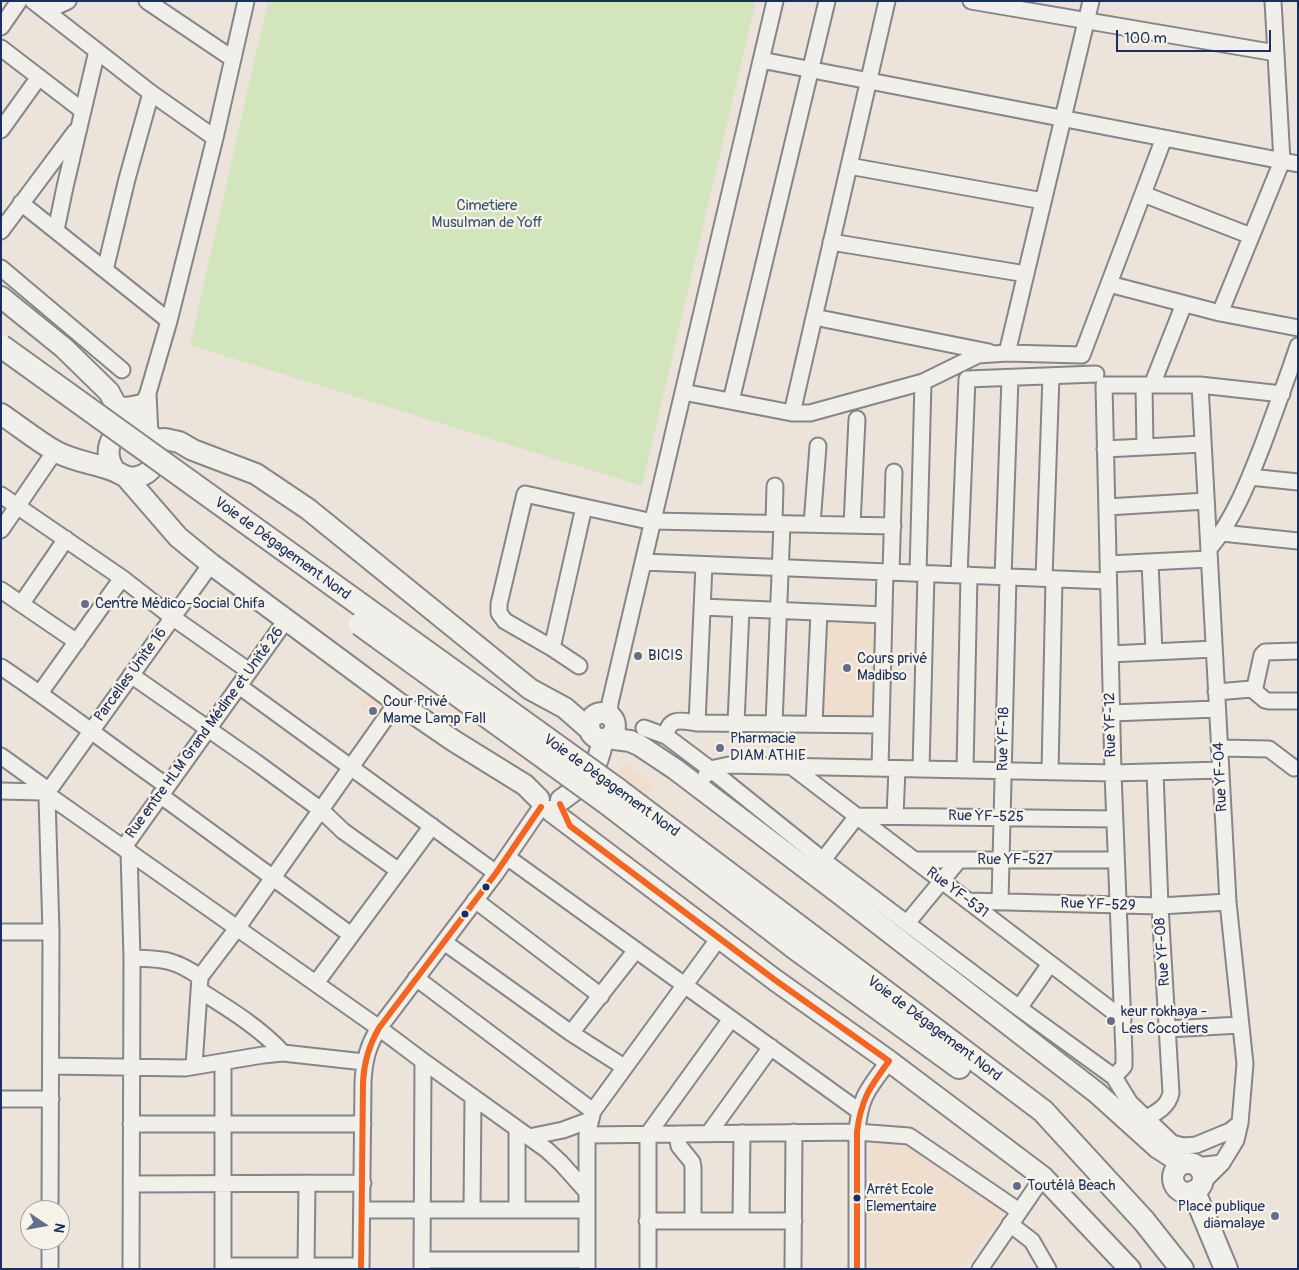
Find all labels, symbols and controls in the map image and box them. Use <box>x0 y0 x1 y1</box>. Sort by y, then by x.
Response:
scale bar <box>1119 20 1274 52</box>
text: 100 m <box>1124 29 1167 48</box>
park label: Cimetiere Musulman de Yoff <box>432 197 542 232</box>
street label: Voie de Dégagement Nord <box>210 494 354 604</box>
place label: Centre Médico-Social Chifa <box>95 595 265 613</box>
marker: Centre Médico-Social Chifa <box>79 598 91 610</box>
street label: Parcelles Unite 16 <box>91 624 171 726</box>
street label: Rue entre HLM Grand Médine et Unité 26 <box>122 624 288 842</box>
place label: BICIS <box>648 647 683 665</box>
marker: BICIS <box>632 650 644 662</box>
place label: Cours privé Madibso <box>857 650 927 685</box>
marker: Cours privé Madibso <box>841 662 853 674</box>
street label: Rue YF-12 <box>1101 692 1121 758</box>
place label: Cour Privé Mame Lamp Fall <box>383 693 486 728</box>
marker: Cour Privé Mame Lamp Fall <box>367 705 379 717</box>
street label: Rue YF-18 <box>994 707 1014 771</box>
place label: Pharmacie DIAM ATHIE <box>730 730 806 765</box>
street label: Voie de Dégagement Nord <box>539 731 683 841</box>
marker: Pharmacie DIAM ATHIE <box>714 742 726 754</box>
street label: Rue YF-04 <box>1210 742 1232 812</box>
street label: Rue YF-525 <box>948 807 1024 827</box>
street label: Rue YF-527 <box>977 851 1053 869</box>
street label: Rue YF-531 <box>922 864 992 922</box>
unlabelled marker <box>481 882 491 892</box>
street label: Rue YF-529 <box>1060 895 1136 915</box>
unlabelled marker <box>460 909 470 919</box>
street label: Rue YF-08 <box>1152 917 1174 987</box>
street label: Voie de Dégagement Nord <box>863 973 1005 1085</box>
place label: keur rokhaya - Les Cocotiers <box>1121 1003 1208 1038</box>
marker: keur rokhaya - Les Cocotiers <box>1105 1015 1117 1027</box>
place label: Toutélà Beach <box>1027 1177 1115 1195</box>
marker: Toutélà Beach <box>1011 1180 1023 1192</box>
place label: Arrêt Ecole Elementaire <box>866 1182 936 1214</box>
marker: Arrêt Ecole Elementaire <box>852 1193 862 1203</box>
place label: Place publique diamalaye <box>1178 1198 1265 1233</box>
north arrow <box>20 1200 70 1250</box>
marker: Place publique diamalaye <box>1269 1210 1281 1222</box>
text: N <box>50 1222 68 1234</box>

